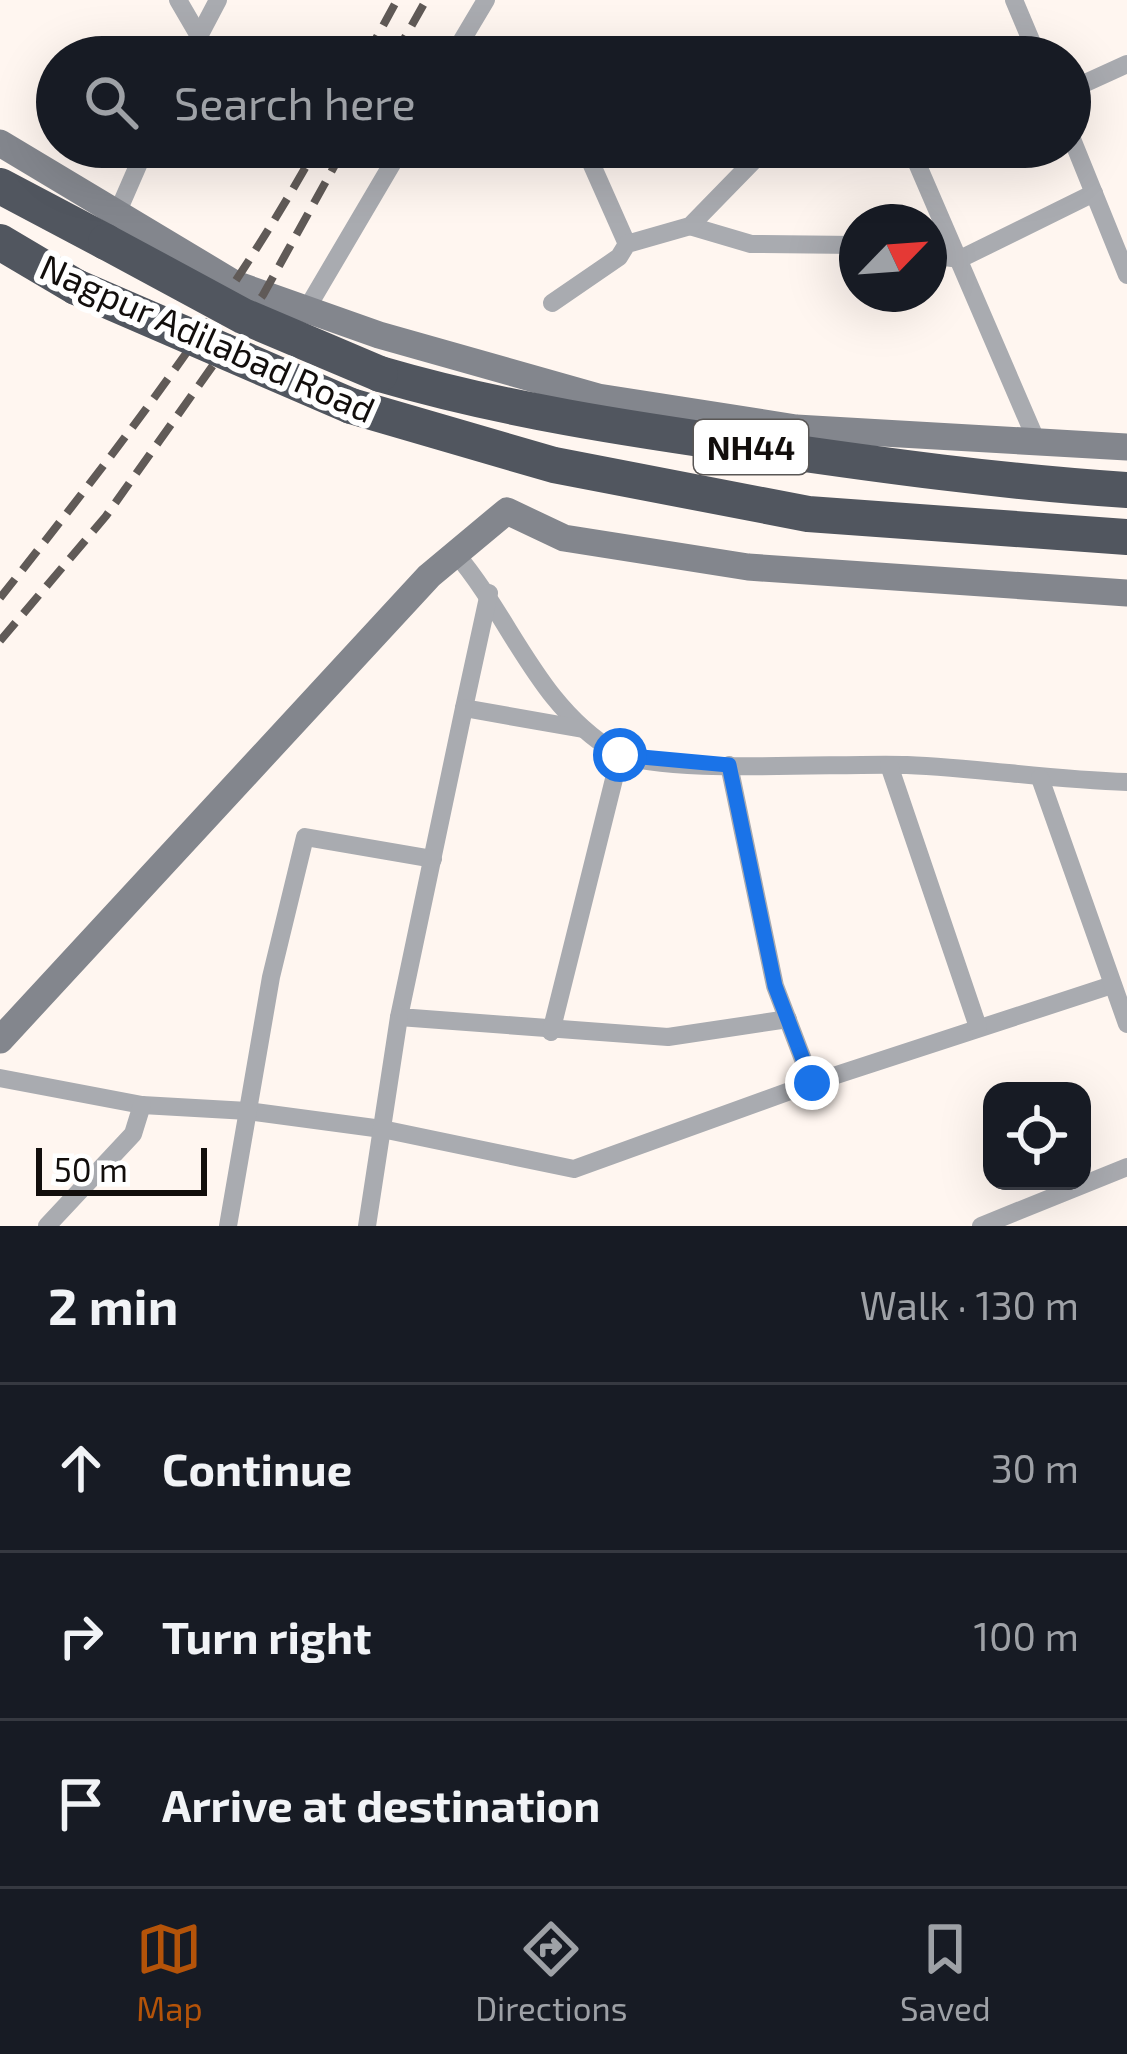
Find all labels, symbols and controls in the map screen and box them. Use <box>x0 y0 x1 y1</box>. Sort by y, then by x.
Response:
search box <box>36 36 1091 168</box>
icon: search <box>78 69 144 135</box>
text: Search here <box>174 75 416 129</box>
north arrow <box>839 204 947 312</box>
street label: Nagpur Adilabad Road <box>34 244 382 430</box>
road number: NH44 <box>694 420 808 474</box>
route start <box>593 728 647 782</box>
route end <box>785 1056 839 1110</box>
map controls <box>983 1082 1091 1190</box>
button: locate <box>983 1082 1091 1190</box>
scale bar <box>36 1142 207 1195</box>
text: 50 m <box>54 1149 128 1189</box>
text: 2 min <box>48 1274 178 1335</box>
text: Walk · 130 m <box>860 1281 1079 1328</box>
icon: ahead <box>48 1435 114 1501</box>
text: Continue <box>162 1441 352 1495</box>
text: 30 m <box>991 1444 1079 1491</box>
icon: right <box>48 1603 114 1669</box>
text: Turn right <box>162 1609 371 1663</box>
text: 100 m <box>974 1612 1079 1659</box>
icon: arrive <box>48 1771 114 1837</box>
text: Arrive at destination <box>162 1777 600 1831</box>
tab: Map <box>136 1916 203 2028</box>
tab: Directions <box>475 1916 627 2028</box>
tab: Saved <box>900 1916 991 2028</box>

